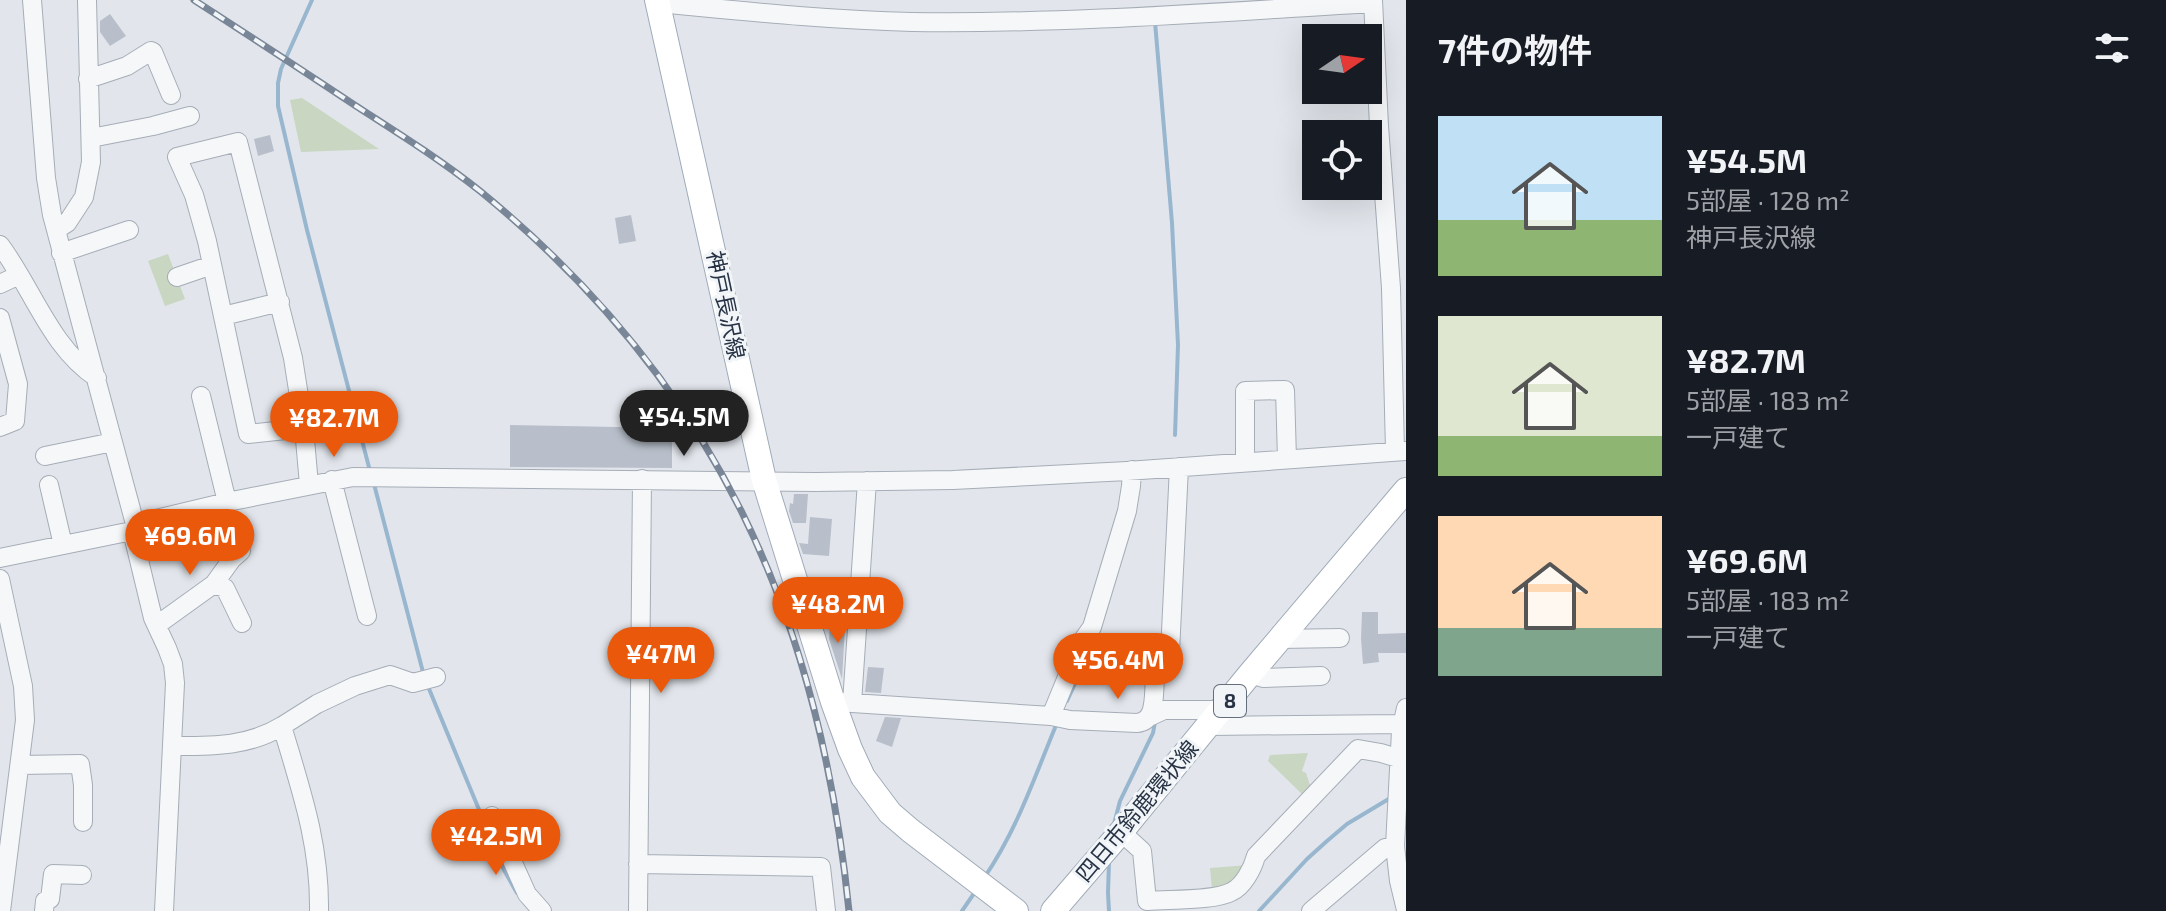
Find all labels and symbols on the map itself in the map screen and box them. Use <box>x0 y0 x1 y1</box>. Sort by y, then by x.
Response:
north arrow <box>1302 24 1382 104</box>
street label: 神戸長沢線 <box>703 248 751 361</box>
pin: ¥54.5M <box>619 390 749 458</box>
pin: ¥82.7M <box>269 391 399 459</box>
pin: ¥69.6M <box>125 509 255 577</box>
pin: ¥48.2M <box>773 577 903 645</box>
pin: ¥47M <box>614 627 708 695</box>
pin: ¥56.4M <box>1053 633 1183 701</box>
road number: 8 <box>1214 685 1246 717</box>
street label: 四日市鈴鹿環状線 <box>1070 735 1203 886</box>
pin: ¥42.5M <box>431 809 561 877</box>

